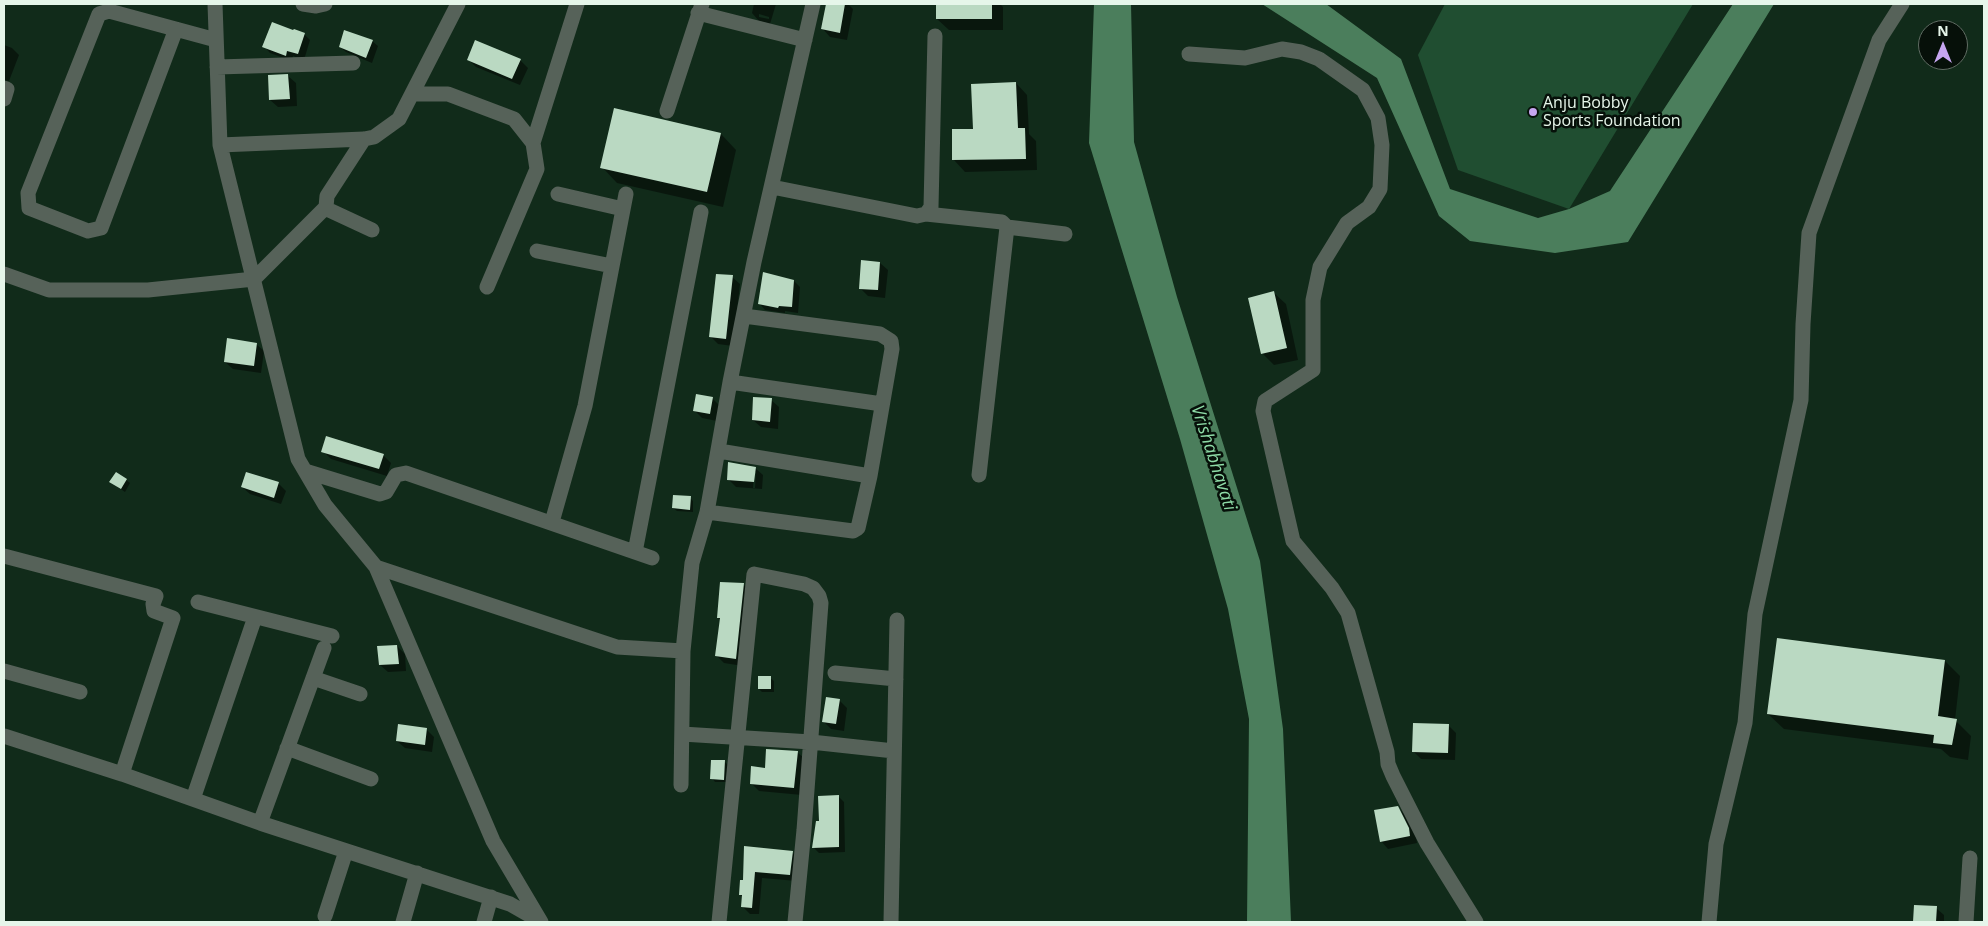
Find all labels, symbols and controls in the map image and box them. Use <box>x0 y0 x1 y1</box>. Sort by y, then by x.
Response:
north arrow <box>1918 20 1968 70</box>
text: N <box>1937 21 1949 40</box>
place label: Anju Bobby Sports Foundation <box>1543 93 1681 131</box>
marker: Anju Bobby Sports Foundation <box>1527 106 1539 118</box>
water label: Vrishabhavati <box>1186 402 1240 514</box>

